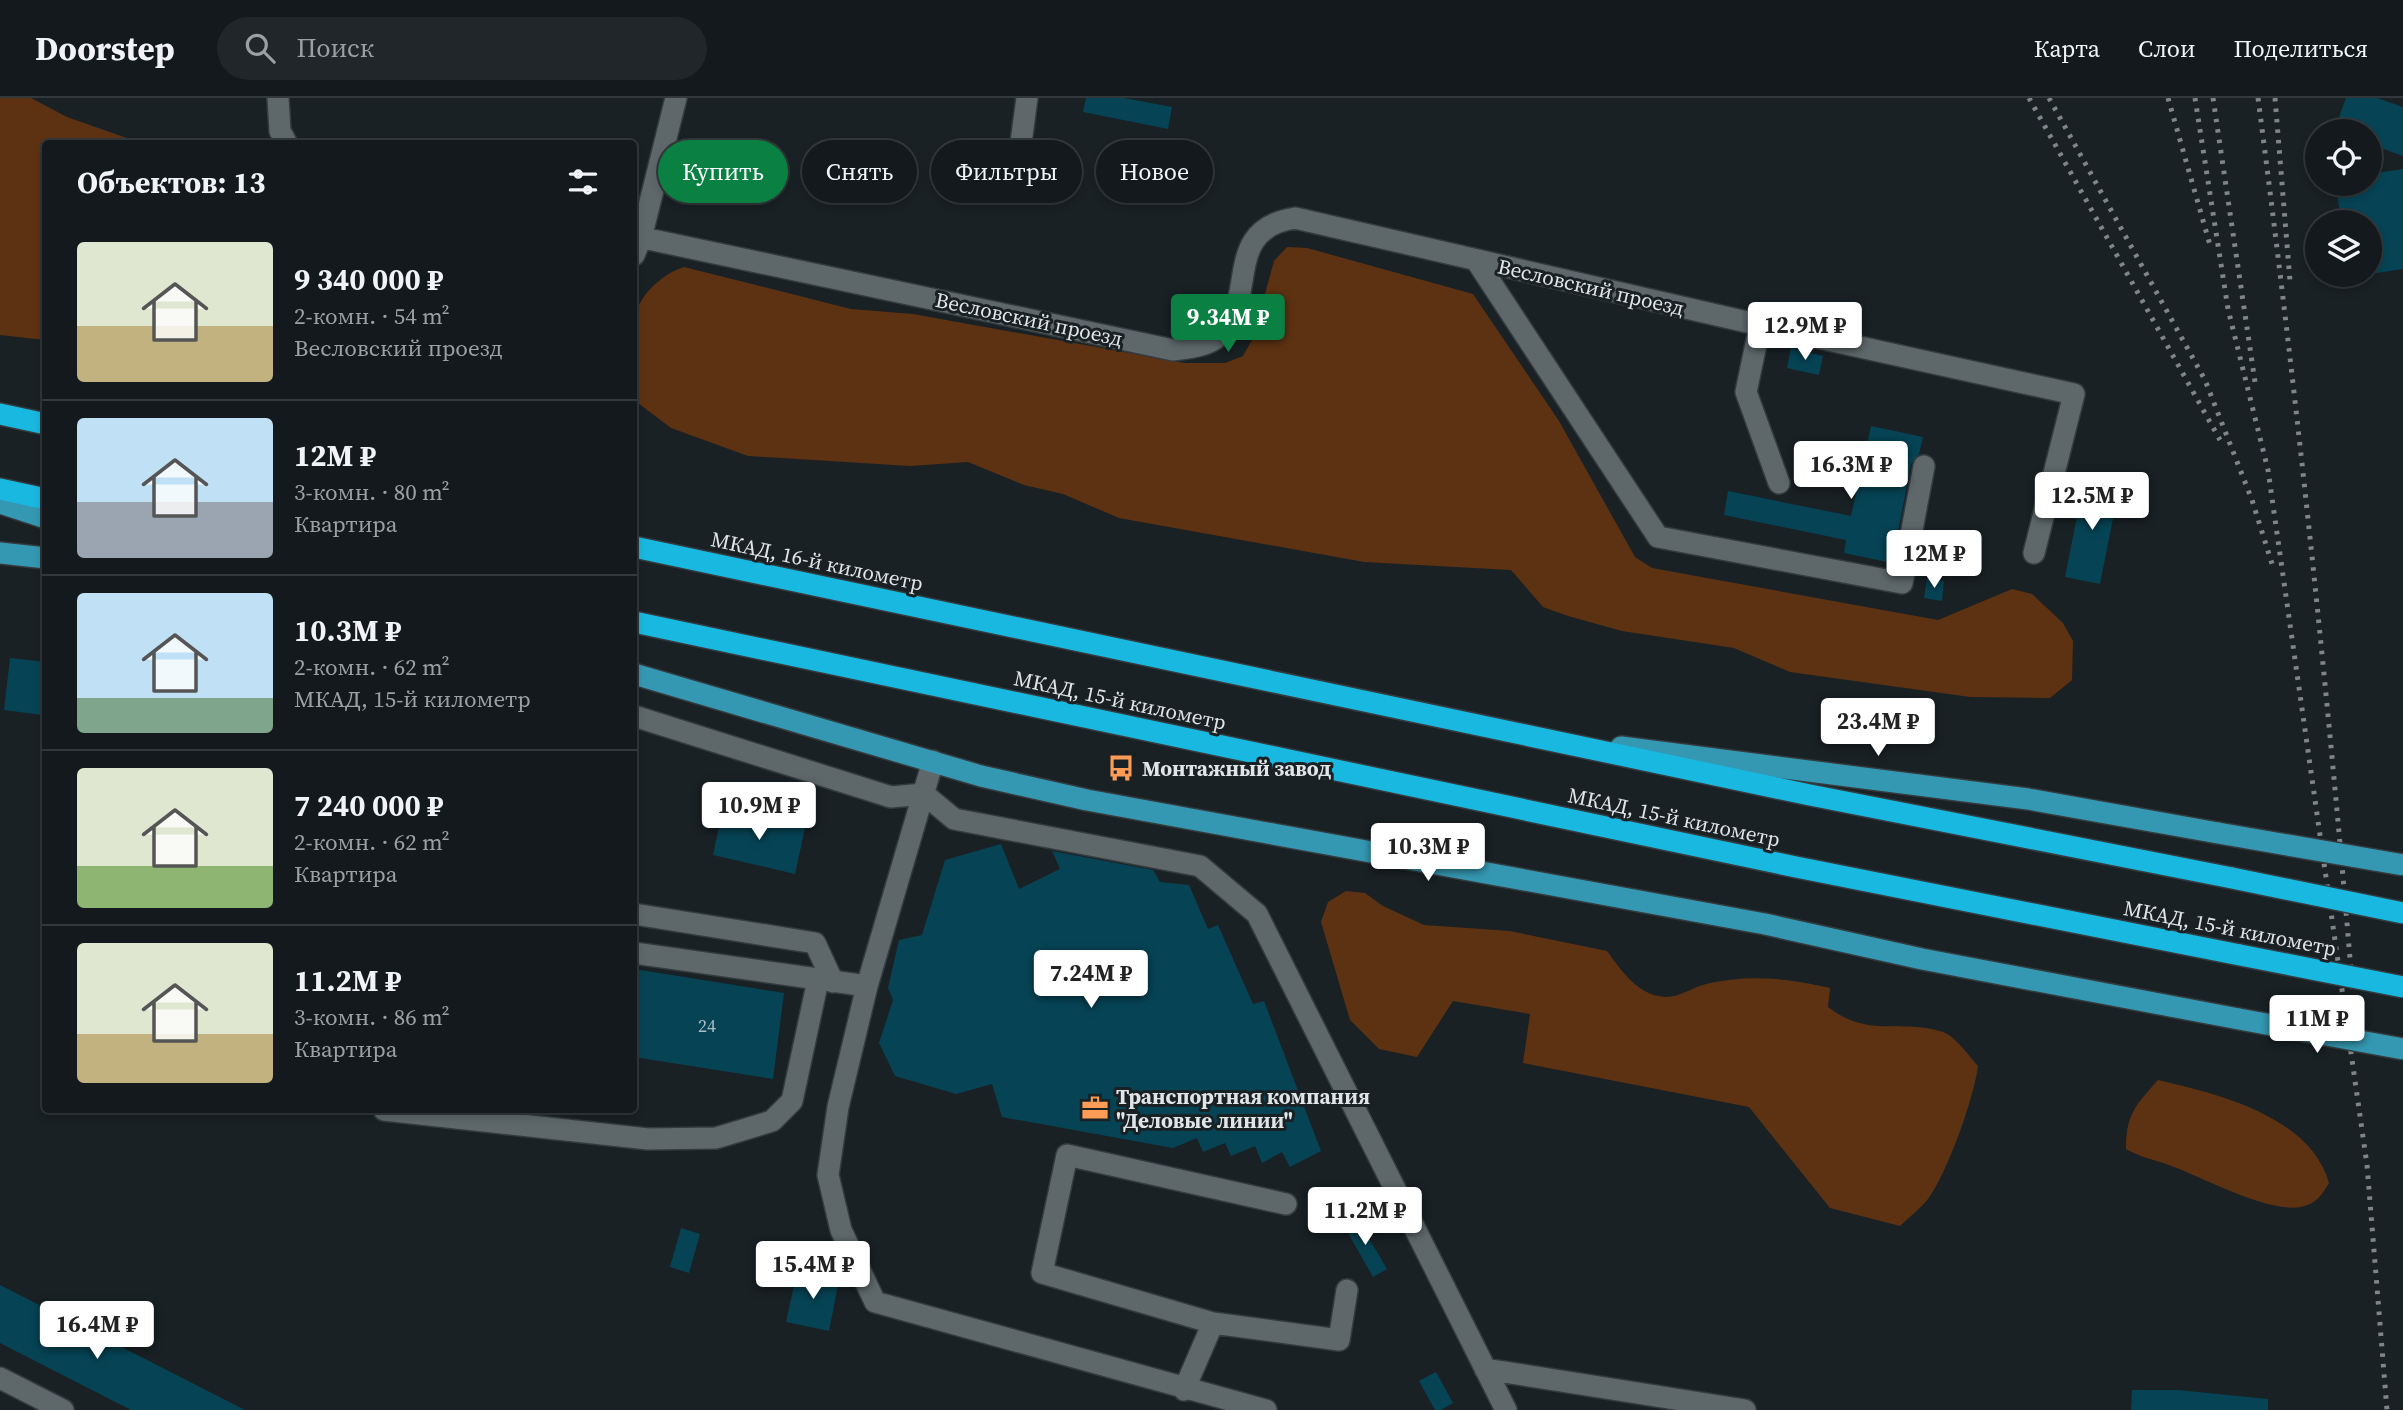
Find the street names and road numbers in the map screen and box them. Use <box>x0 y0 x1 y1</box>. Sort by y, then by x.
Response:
street label: Весловский проезд <box>1495 251 1687 323</box>
street label: Весловский проезд <box>933 285 1125 353</box>
street label: МКАД, 16-й километр <box>708 524 926 598</box>
street label: МКАД, 15-й километр <box>1011 663 1229 737</box>
street label: МКАД, 15-й километр <box>1565 780 1783 854</box>
street label: МКАД, 15-й километр <box>2121 893 2339 963</box>

